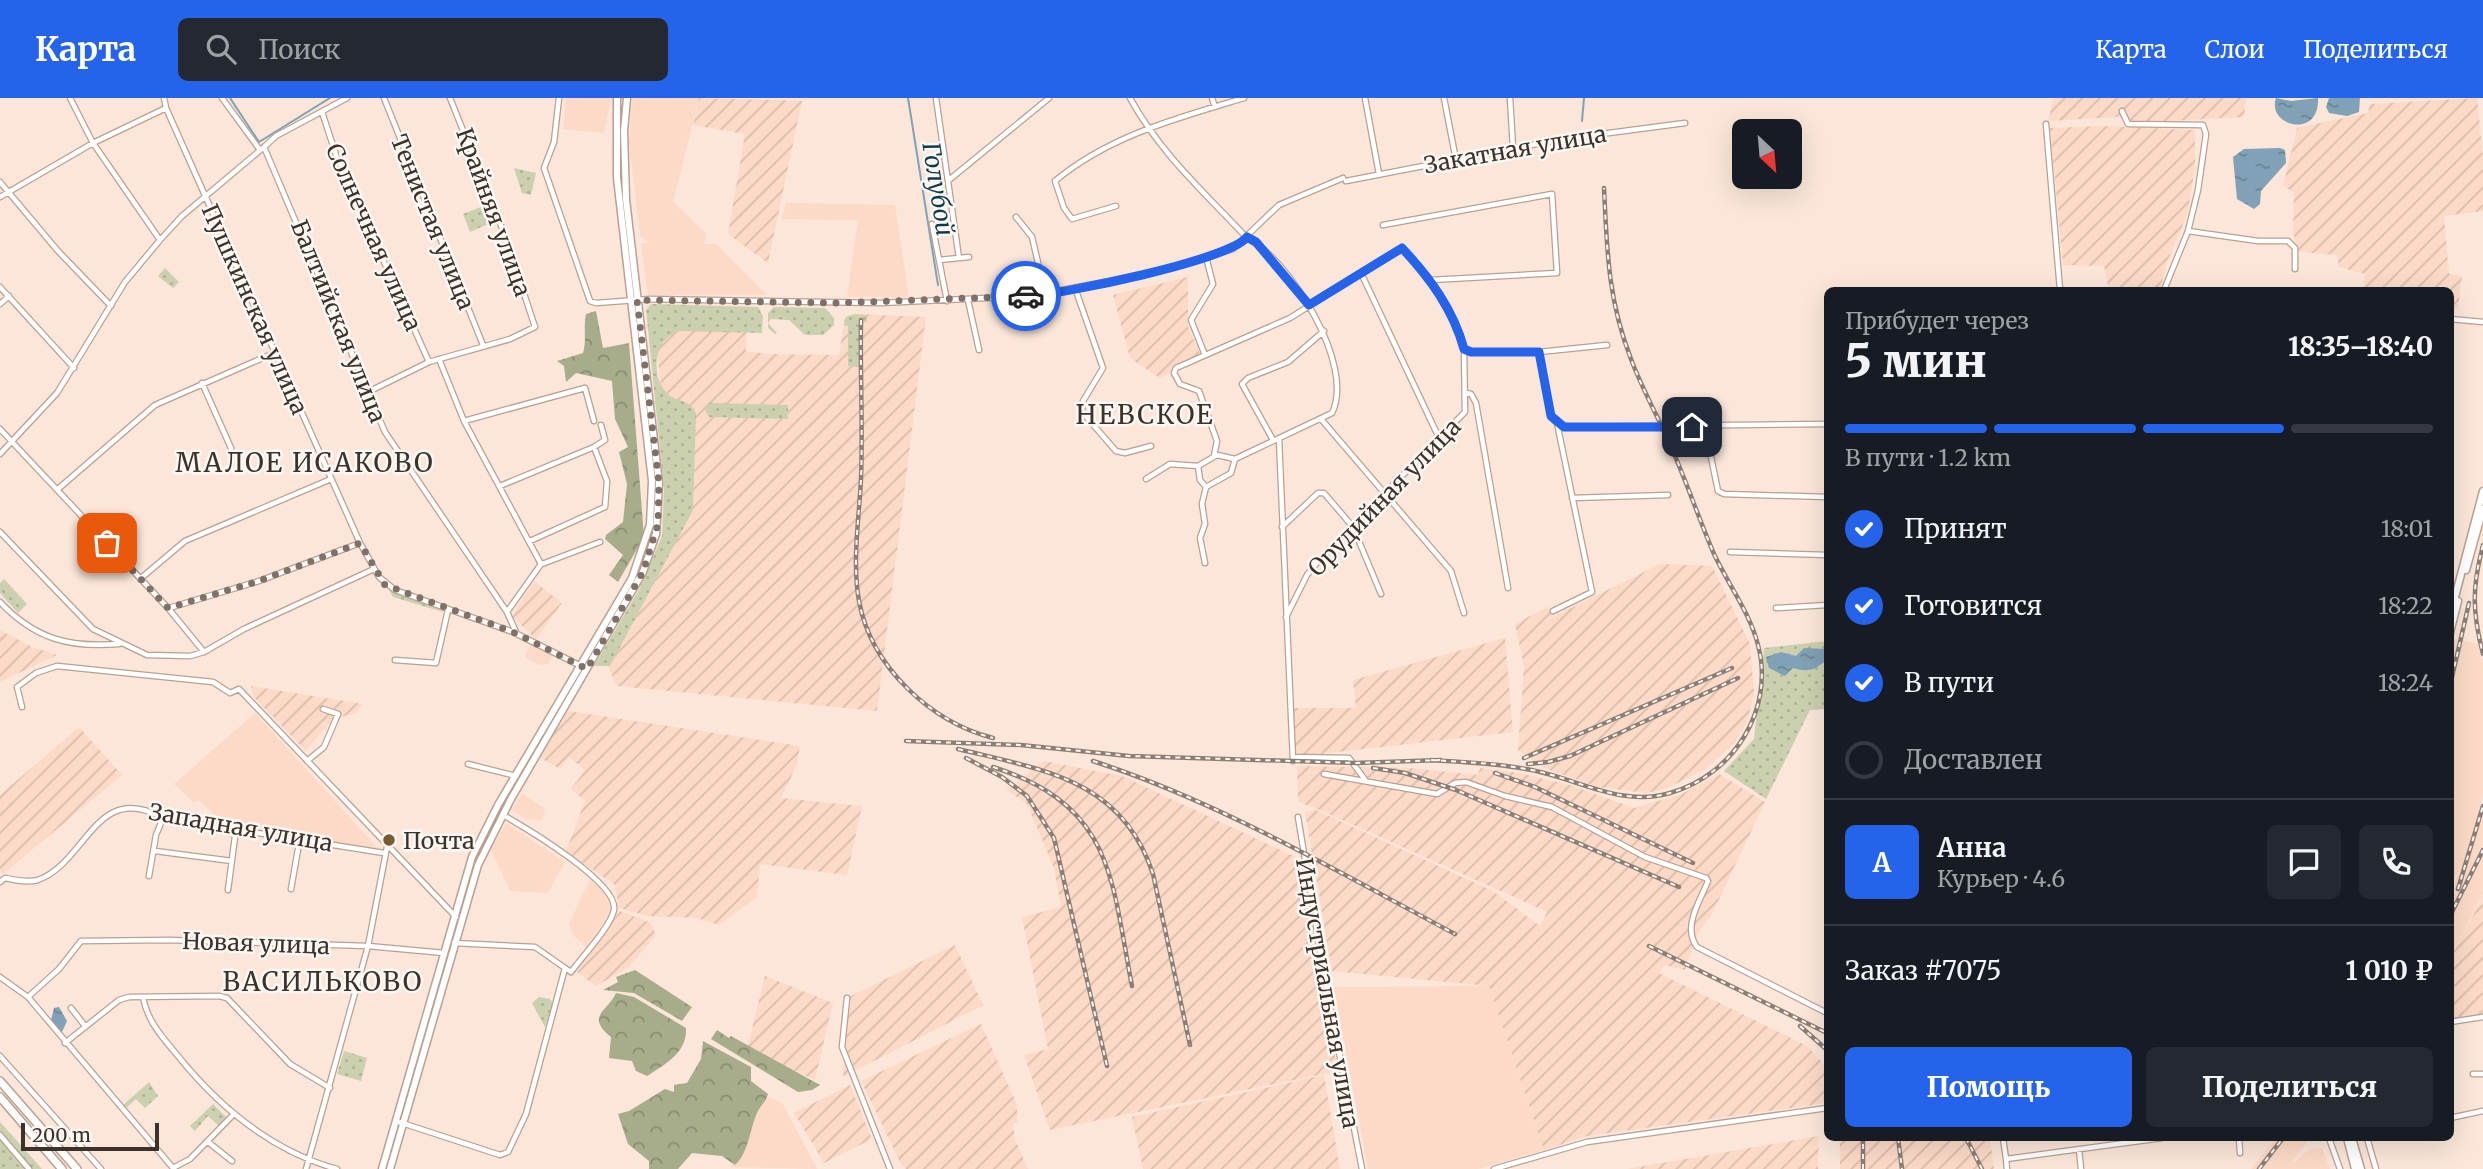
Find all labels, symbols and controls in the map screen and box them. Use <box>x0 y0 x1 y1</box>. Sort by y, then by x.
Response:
search box <box>178 18 668 81</box>
text: Карта <box>35 29 136 70</box>
icon: search <box>202 30 240 68</box>
text: Поиск <box>258 33 341 66</box>
text: Карта <box>2095 34 2167 65</box>
text: Слои <box>2205 34 2265 65</box>
text: Поделиться <box>2303 34 2448 65</box>
street label: Закатная улица <box>1422 119 1608 179</box>
north arrow <box>1732 119 1802 189</box>
map controls <box>1732 119 1802 189</box>
street label: Крайняя улица <box>450 124 538 300</box>
street label: Тенистая улица <box>385 130 481 314</box>
street label: Солнечная улица <box>320 139 428 335</box>
water label: Голубой <box>915 140 961 238</box>
street label: Пушкинская улица <box>196 199 314 419</box>
street label: Балтийская улица <box>285 215 393 427</box>
courier <box>991 261 1061 331</box>
icon: car <box>1007 277 1045 315</box>
text: Прибудет через <box>1845 306 2029 335</box>
text: 18:35–18:40 <box>2288 330 2433 363</box>
text: 5 мин <box>1845 332 1987 390</box>
pin <box>1662 397 1722 457</box>
district label: НЕВСКОЕ <box>1076 398 1214 431</box>
icon: home <box>1673 408 1711 446</box>
street label: Орудийная улица <box>1301 412 1467 582</box>
text: В пути · 1.2 km <box>1845 443 2011 472</box>
district label: МАЛОЕ ИСАКОВО <box>175 446 435 479</box>
icon: check <box>1845 510 1883 548</box>
text: Принят <box>1904 512 2007 545</box>
pin <box>77 513 137 573</box>
text: 18:01 <box>2381 514 2433 543</box>
icon: bag <box>88 524 126 562</box>
icon: check <box>1845 587 1883 625</box>
text: Готовится <box>1904 589 2042 622</box>
text: 18:22 <box>2378 591 2433 620</box>
icon: check <box>1845 664 1883 702</box>
text: В пути <box>1904 666 1994 699</box>
text: 18:24 <box>2378 668 2433 697</box>
text: Доставлен <box>1904 743 2043 776</box>
street label: Западная улица <box>147 797 335 857</box>
button: chat <box>2267 825 2341 899</box>
button: phone <box>2359 825 2433 899</box>
place label: Почта <box>403 826 474 855</box>
text: Анна <box>1937 831 2007 864</box>
marker: Почта <box>381 832 397 848</box>
text: А <box>1873 846 1891 879</box>
street label: Индустриальная улица <box>1290 855 1366 1131</box>
text: Курьер · 4.6 <box>1937 864 2065 893</box>
street label: Новая улица <box>182 926 330 960</box>
text: Заказ #7075 <box>1845 954 2001 987</box>
text: 1 010 ₽ <box>2345 954 2433 987</box>
district label: ВАСИЛЬКОВО <box>222 965 424 998</box>
button: Помощь <box>1845 1047 2132 1127</box>
button: Поделиться <box>2146 1047 2433 1127</box>
scale bar <box>21 1120 159 1152</box>
text: 200 m <box>32 1123 91 1147</box>

